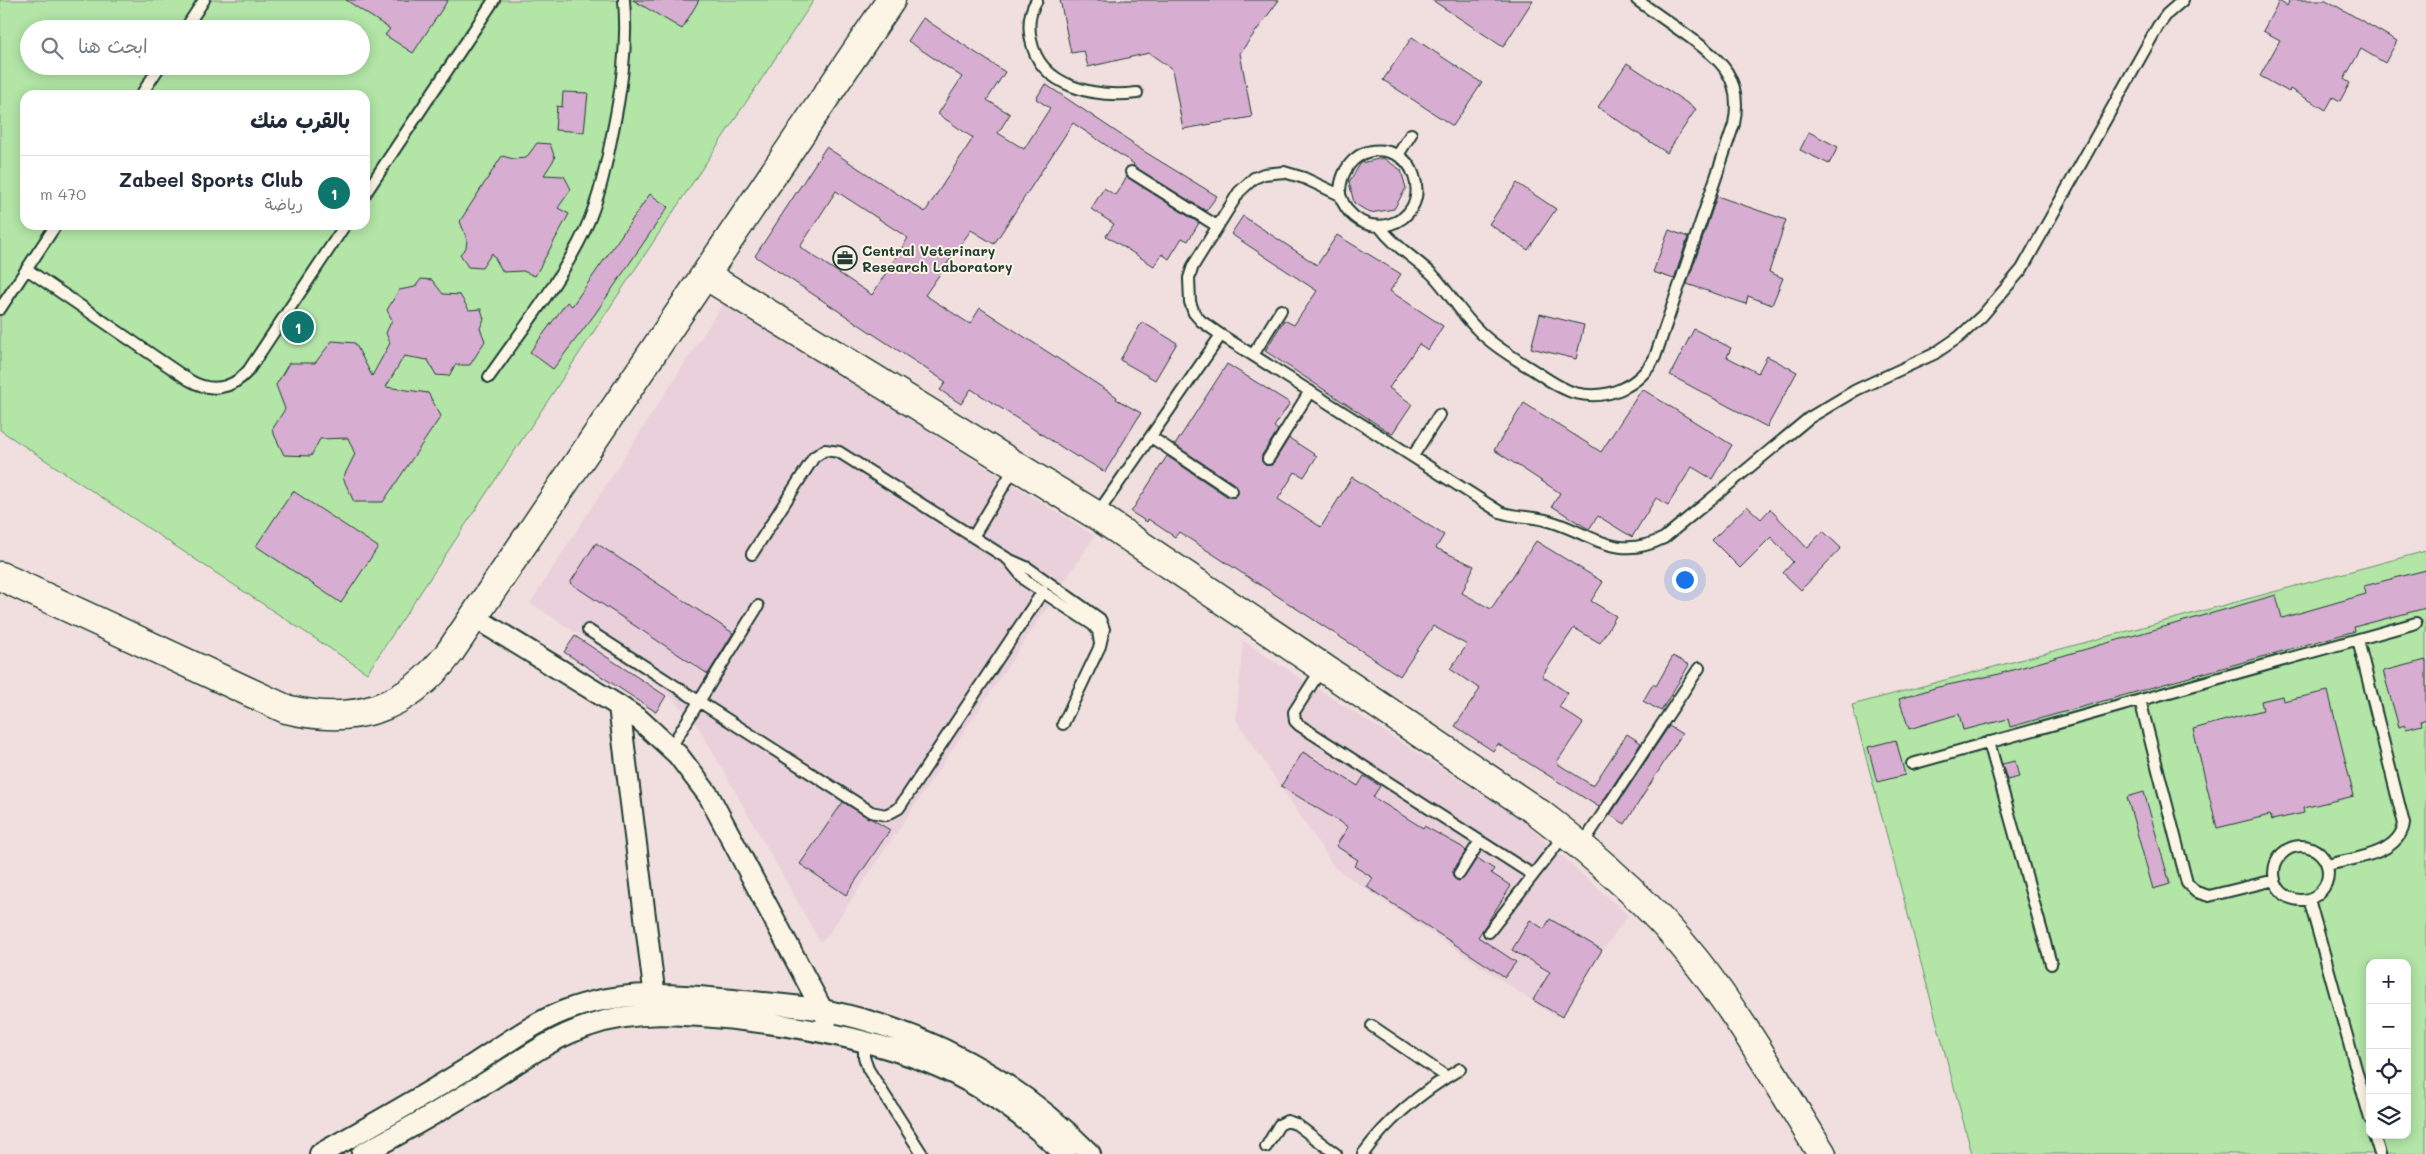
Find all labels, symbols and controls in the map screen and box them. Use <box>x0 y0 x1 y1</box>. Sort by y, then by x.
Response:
search box <box>20 20 370 75</box>
text: ابحث هنا <box>78 33 148 58</box>
icon: search <box>38 34 66 62</box>
text: بالقرب منك <box>250 106 350 133</box>
text: Zabeel Sports Club <box>119 167 303 192</box>
text: 470 m <box>40 183 86 204</box>
text: 1 <box>330 183 338 204</box>
text: رياضة <box>265 193 303 214</box>
place label: Central Veterinary Research Laboratory <box>862 241 1013 276</box>
office icon: Central Veterinary Research Laboratory <box>832 245 858 271</box>
pin: 1 <box>282 308 314 346</box>
your location <box>1672 567 1698 593</box>
map controls <box>2366 959 2411 1139</box>
button: + <box>2366 959 2411 1004</box>
button: − <box>2366 1004 2411 1049</box>
button: locate <box>2366 1049 2411 1094</box>
button: layers <box>2366 1094 2411 1139</box>

